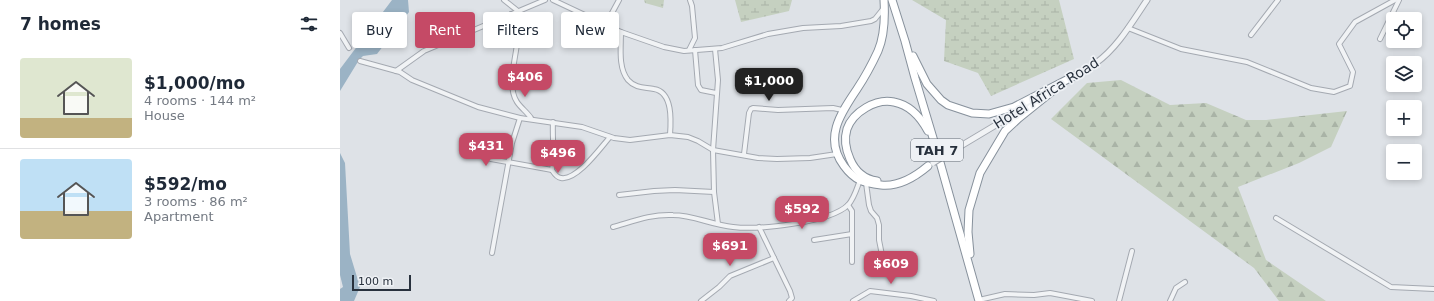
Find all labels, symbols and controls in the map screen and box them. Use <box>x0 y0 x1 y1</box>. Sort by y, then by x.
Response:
chip: Buy <box>352 12 407 48</box>
chip: Rent <box>415 12 475 48</box>
chip: Filters <box>483 12 553 48</box>
chip: New <box>561 12 619 48</box>
map controls <box>1386 12 1422 180</box>
button: locate <box>1386 12 1422 48</box>
icon: filters <box>298 13 320 35</box>
text: 7 homes <box>20 14 101 34</box>
street label: Hotel Africa Road <box>990 54 1102 132</box>
button: layers <box>1386 56 1422 92</box>
pin: $406 <box>501 64 549 98</box>
pin: $1,000 <box>736 68 802 102</box>
text: $406 <box>507 69 543 84</box>
text: $1,000/mo <box>144 73 245 93</box>
text: $1,000 <box>744 73 794 88</box>
icon: home <box>52 74 100 122</box>
text: 4 rooms · 144 m² <box>144 93 256 108</box>
button: + <box>1386 100 1422 136</box>
text: House <box>144 108 185 123</box>
pin: $431 <box>462 133 510 167</box>
text: $431 <box>468 138 504 153</box>
road number: TAH 7 <box>911 139 963 161</box>
pin: $496 <box>534 140 582 174</box>
button: − <box>1386 144 1422 180</box>
text: $496 <box>540 145 576 160</box>
text: $592/mo <box>144 174 227 194</box>
icon: home <box>52 175 100 223</box>
text: 3 rooms · 86 m² <box>144 194 248 209</box>
pin: $592 <box>778 196 826 230</box>
text: $592 <box>784 201 820 216</box>
text: Apartment <box>144 209 214 224</box>
pin: $691 <box>706 233 754 267</box>
text: $691 <box>712 238 748 253</box>
pin: $609 <box>867 251 915 285</box>
text: $609 <box>873 256 909 271</box>
scale bar <box>352 273 411 292</box>
text: 100 m <box>358 275 393 288</box>

